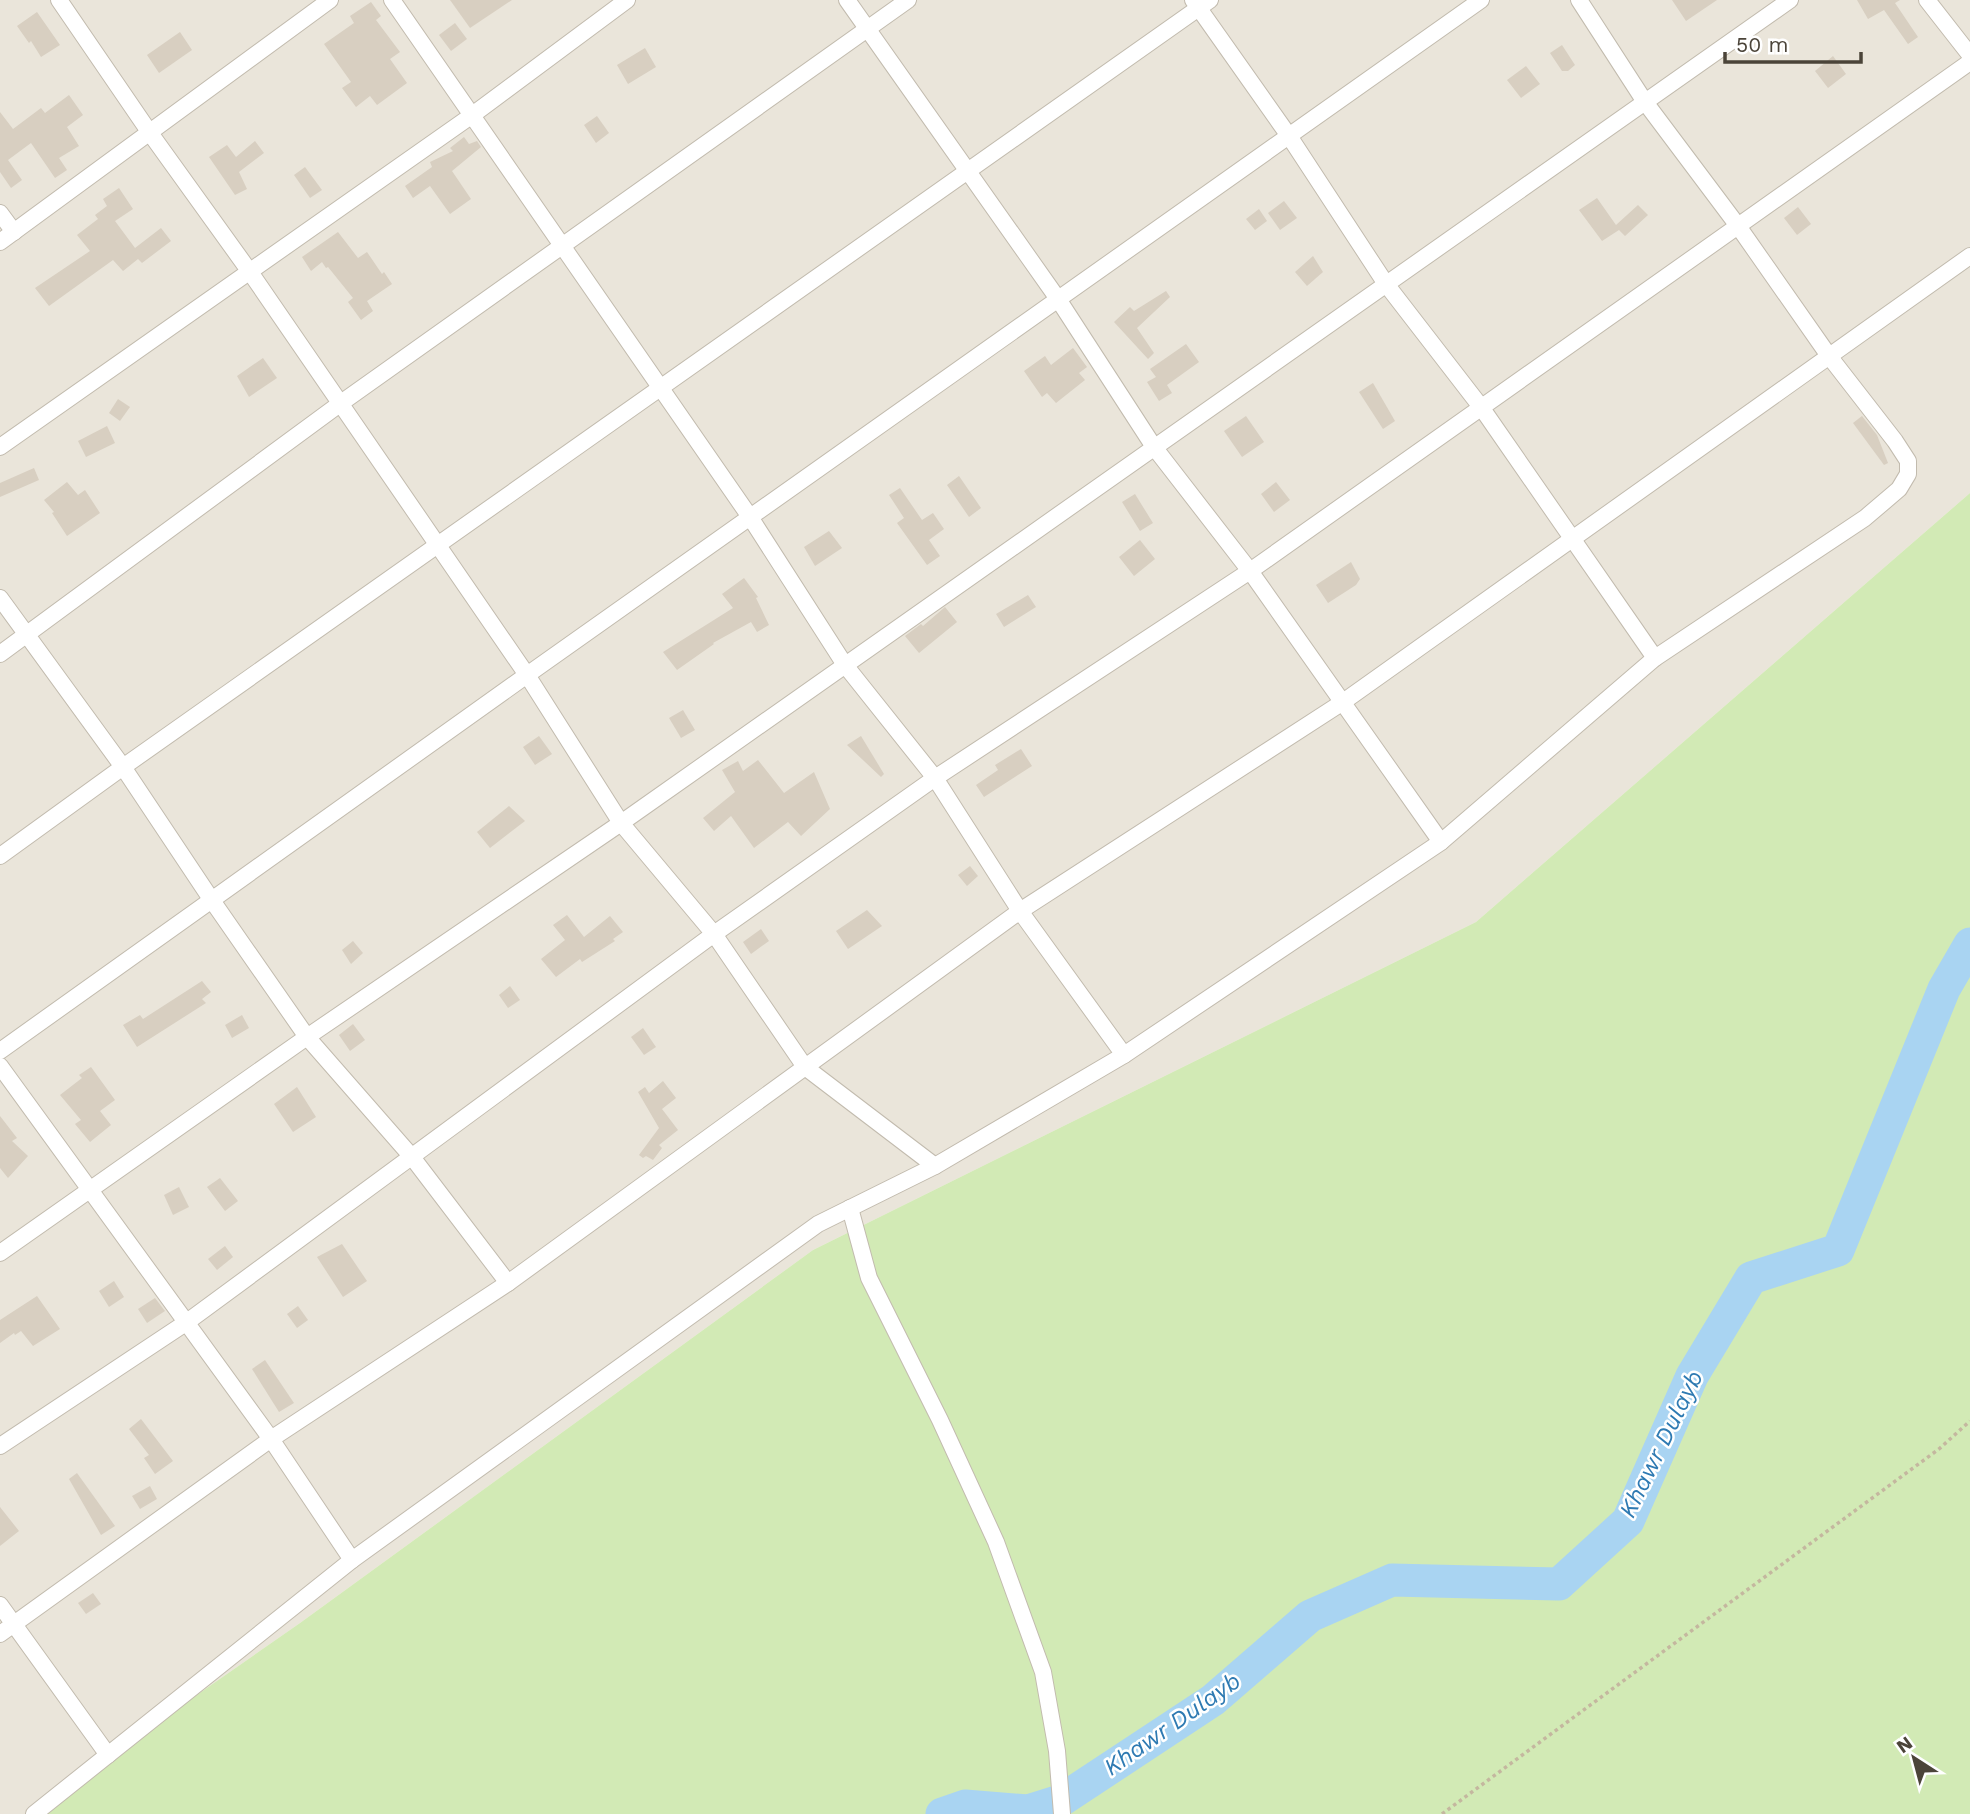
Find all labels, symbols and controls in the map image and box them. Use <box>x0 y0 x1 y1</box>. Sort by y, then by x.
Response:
scale bar <box>1725 21 1862 65</box>
text: 50 m <box>1736 32 1788 57</box>
water label: Khawr Dulayb <box>1613 1366 1709 1522</box>
water label: Khawr Dulayb <box>1098 1667 1246 1781</box>
north arrow <box>1879 1723 1949 1793</box>
text: N <box>1892 1731 1917 1758</box>

